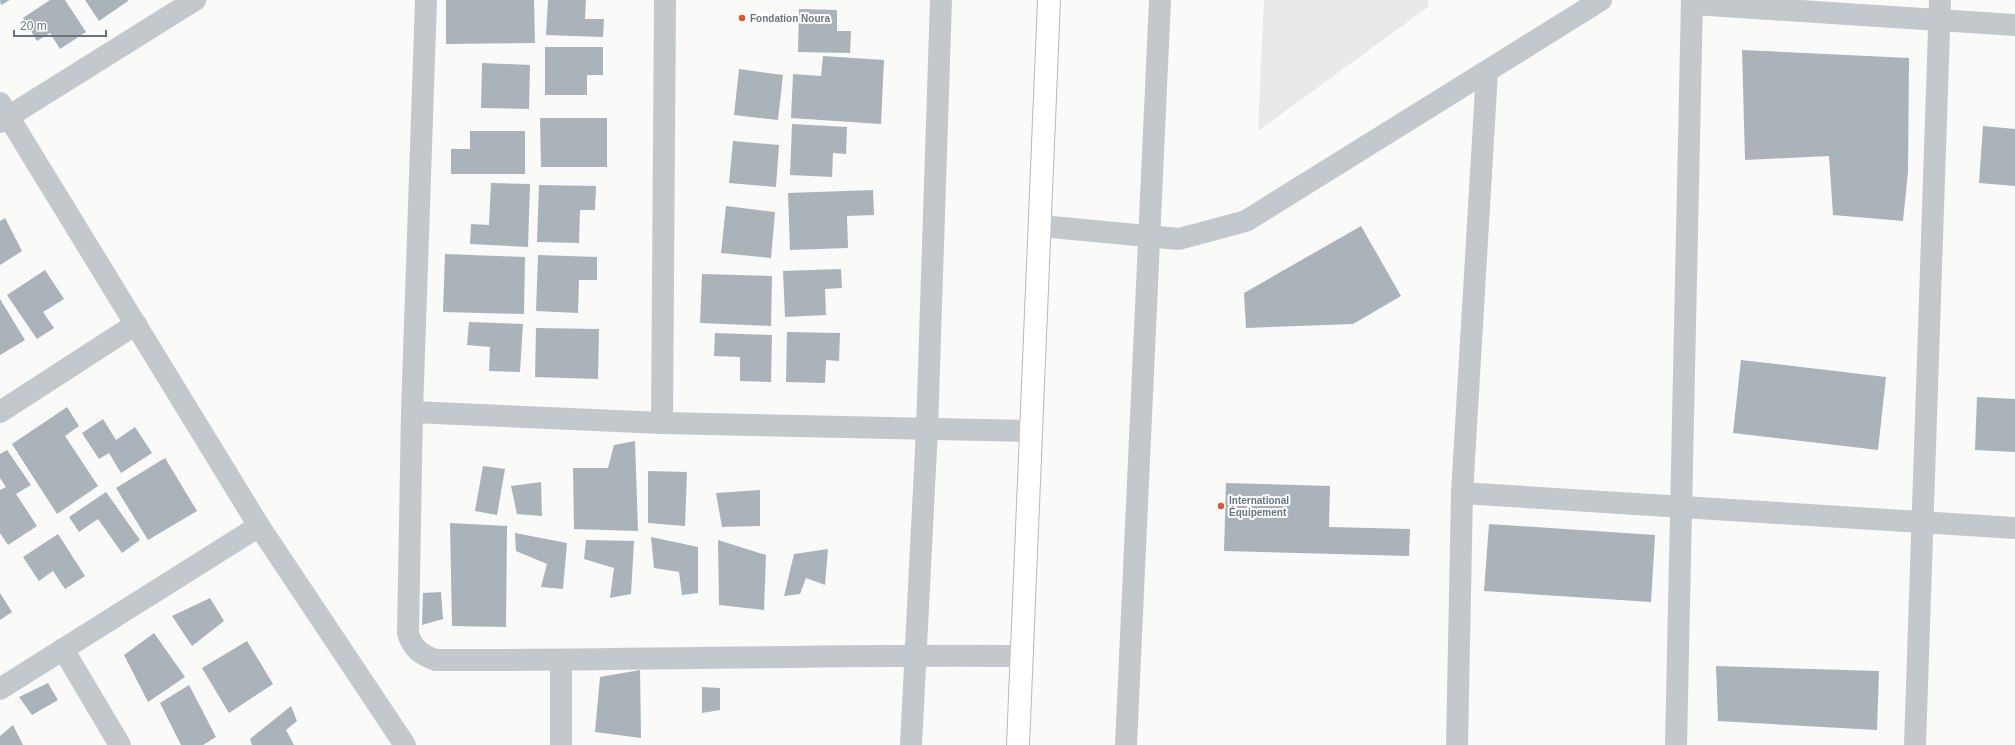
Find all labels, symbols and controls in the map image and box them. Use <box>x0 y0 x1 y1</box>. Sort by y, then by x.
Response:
scale bar <box>14 12 106 38</box>
marker: Fondation Noura <box>737 13 747 23</box>
place label: Fondation Noura <box>750 13 830 24</box>
text: 20 m <box>20 19 47 33</box>
place label: International Équipement <box>1229 495 1289 518</box>
marker: International Équipement <box>1216 501 1226 511</box>

